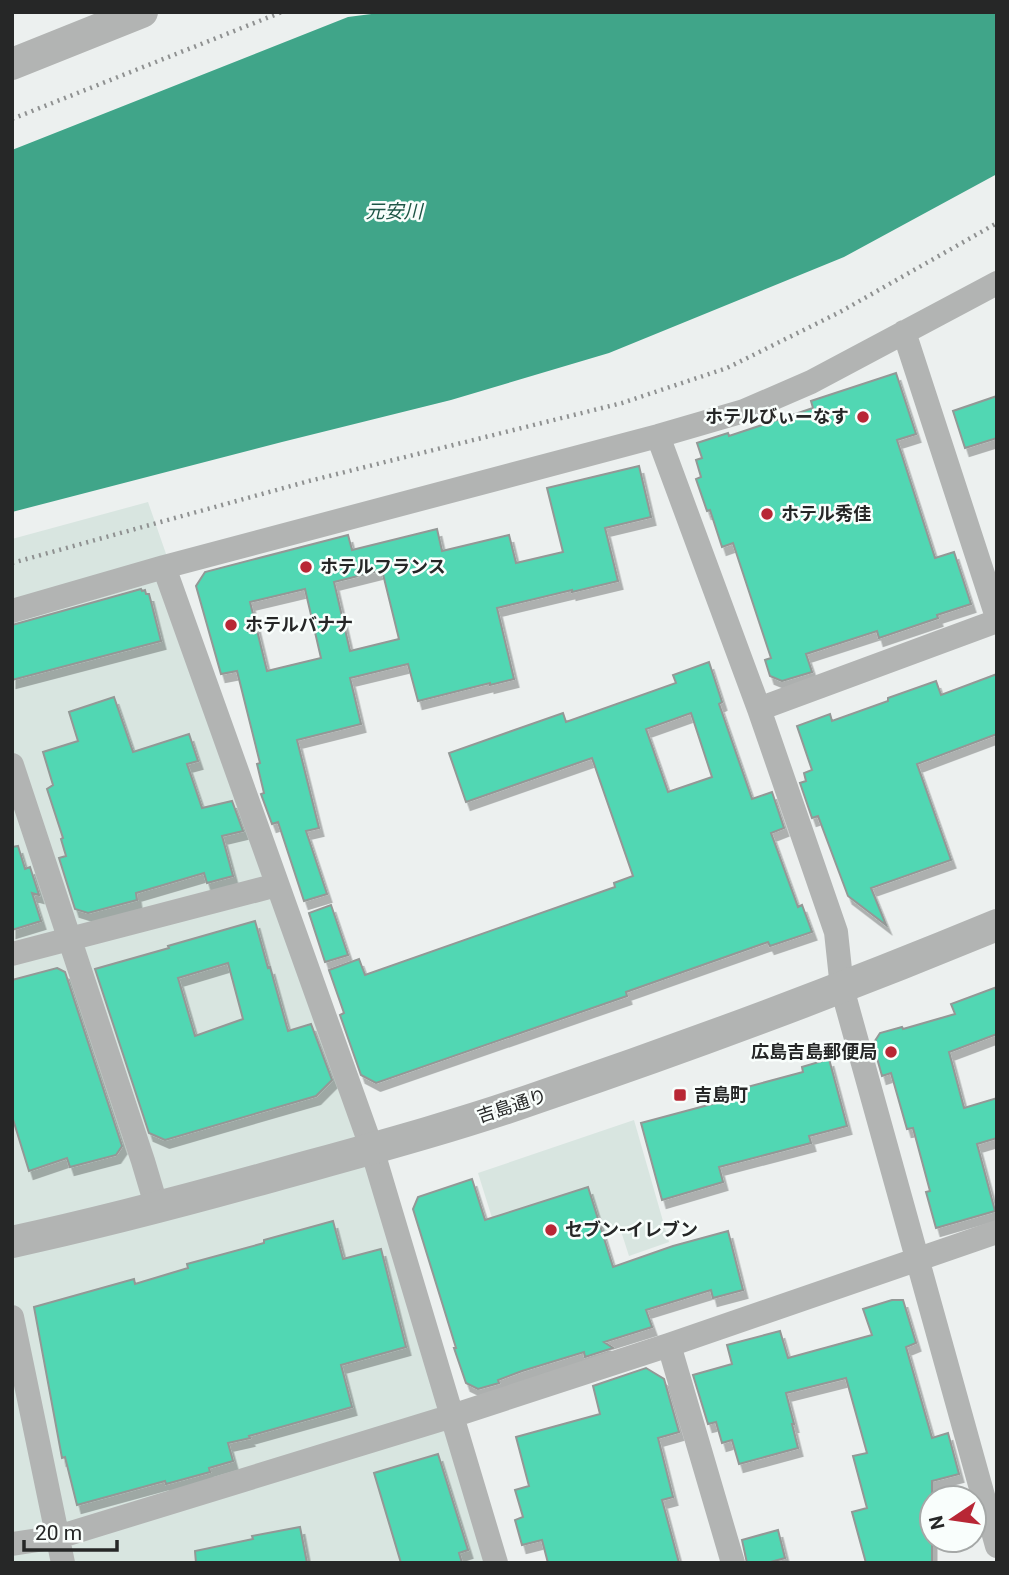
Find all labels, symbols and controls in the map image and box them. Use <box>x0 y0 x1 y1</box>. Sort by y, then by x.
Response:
water label: 元安川 <box>365 200 424 223</box>
place label: ホテルびぃーなす <box>705 406 849 427</box>
marker: ホテルびぃーなす <box>855 409 871 425</box>
place label: ホテル秀佳 <box>781 503 871 524</box>
marker: ホテル秀佳 <box>759 506 775 522</box>
place label: ホテルフランス <box>320 556 446 577</box>
marker: ホテルフランス <box>298 559 314 575</box>
place label: ホテルバナナ <box>245 614 353 635</box>
marker: ホテルバナナ <box>223 617 239 633</box>
place label: 広島吉島郵便局 <box>751 1041 877 1062</box>
marker: 広島吉島郵便局 <box>883 1044 899 1060</box>
street label: 吉島通り <box>474 1084 549 1127</box>
place label: 吉島町 <box>694 1084 748 1105</box>
marker: 吉島町 <box>672 1087 688 1103</box>
place label: セブン-イレブン <box>565 1219 698 1240</box>
marker: セブン-イレブン <box>543 1222 559 1238</box>
north arrow <box>918 1484 988 1554</box>
scale bar <box>24 1508 117 1552</box>
text: N <box>924 1514 950 1532</box>
text: 20 m <box>35 1521 82 1545</box>

